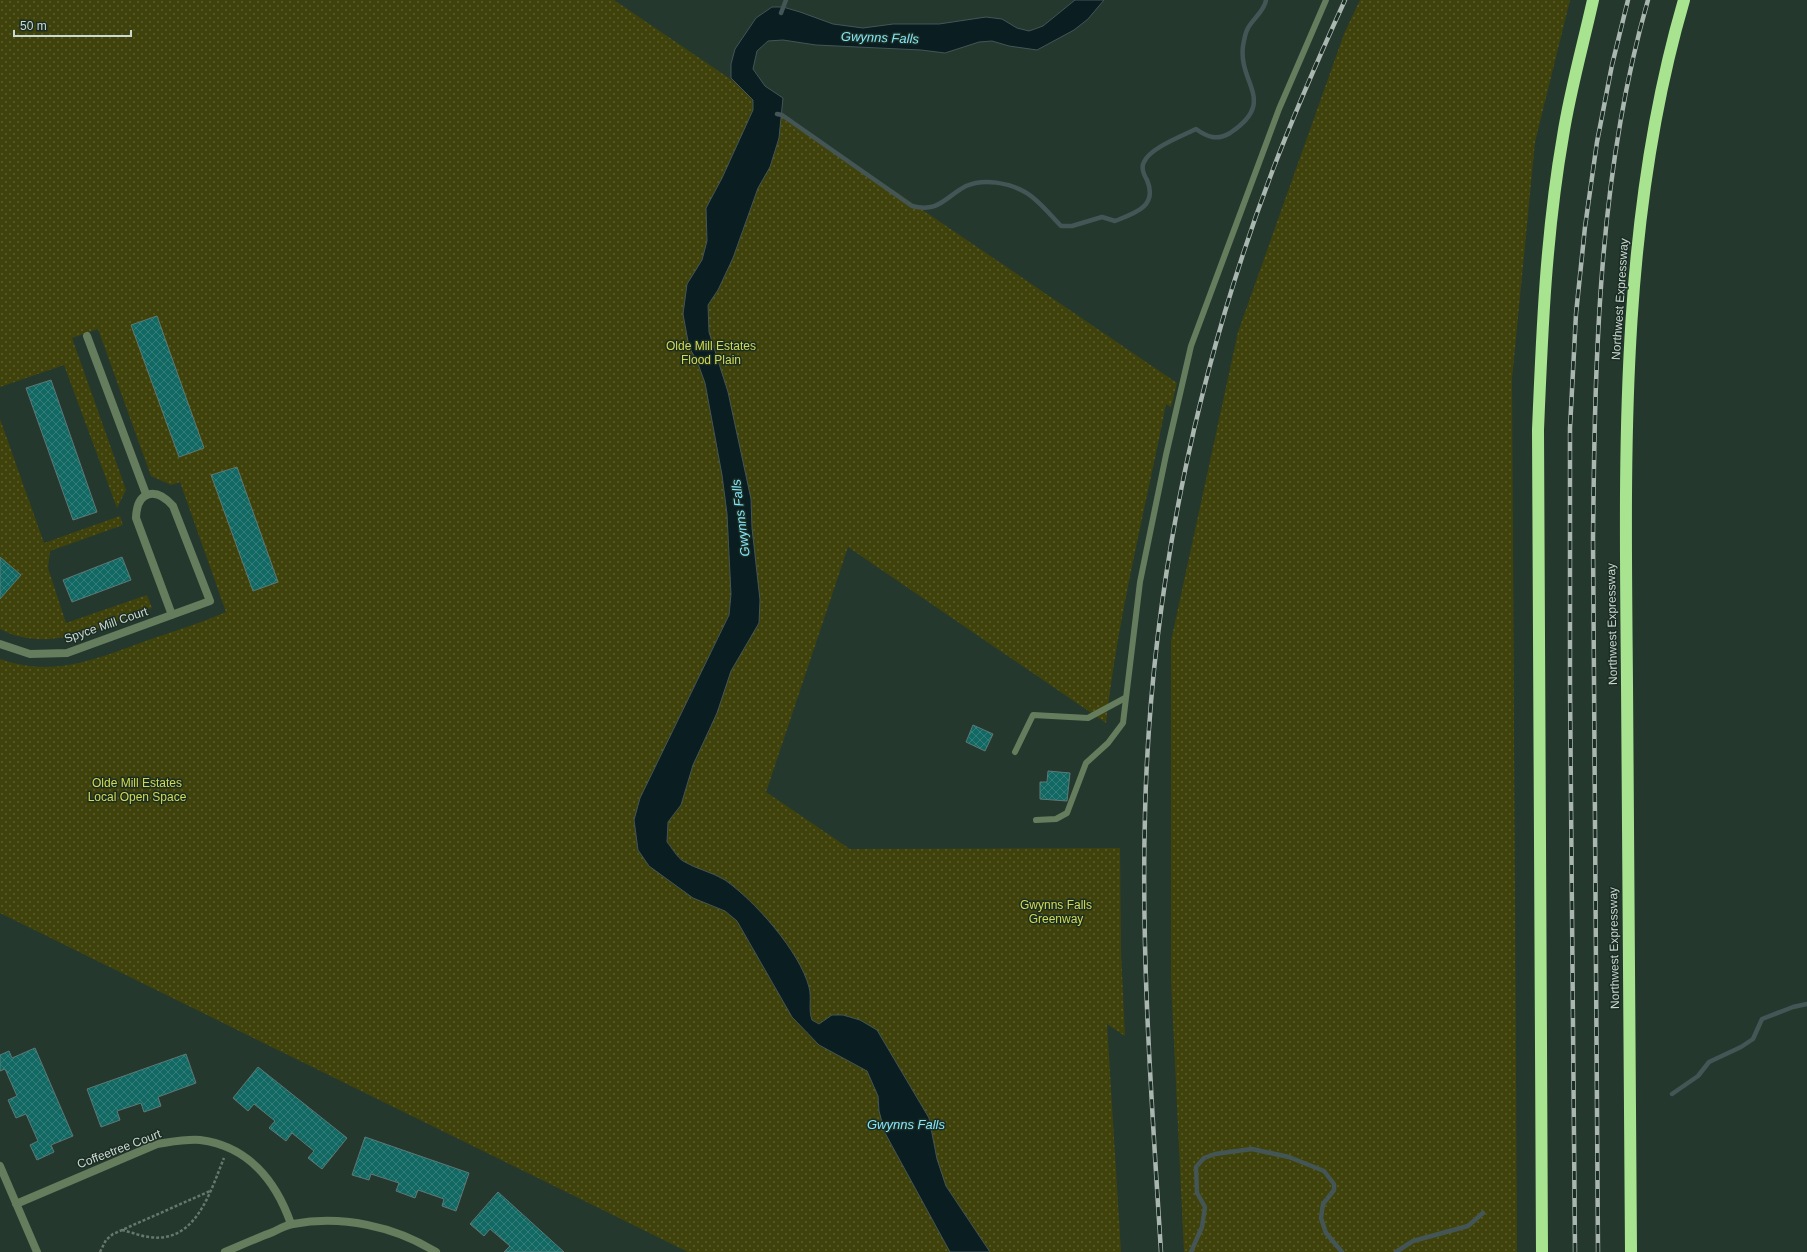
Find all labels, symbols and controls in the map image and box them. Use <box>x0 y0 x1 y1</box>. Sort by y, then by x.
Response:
scale bar <box>14 12 131 38</box>
text: 50 m <box>20 19 47 33</box>
water label: Gwynns Falls <box>841 29 920 46</box>
street label: Northwest Expressway <box>1609 238 1631 360</box>
park label: Olde Mill Estates Flood Plain <box>666 339 756 367</box>
water label: Gwynns Falls <box>728 478 753 558</box>
street label: Northwest Expressway <box>1604 563 1620 685</box>
street label: Spyce Mill Court <box>62 604 150 646</box>
park label: Olde Mill Estates Local Open Space <box>88 776 187 804</box>
street label: Northwest Expressway <box>1606 887 1622 1009</box>
park label: Gwynns Falls Greenway <box>1020 898 1092 926</box>
water label: Gwynns Falls <box>867 1117 946 1132</box>
street label: Coffeetree Court <box>75 1126 163 1171</box>

